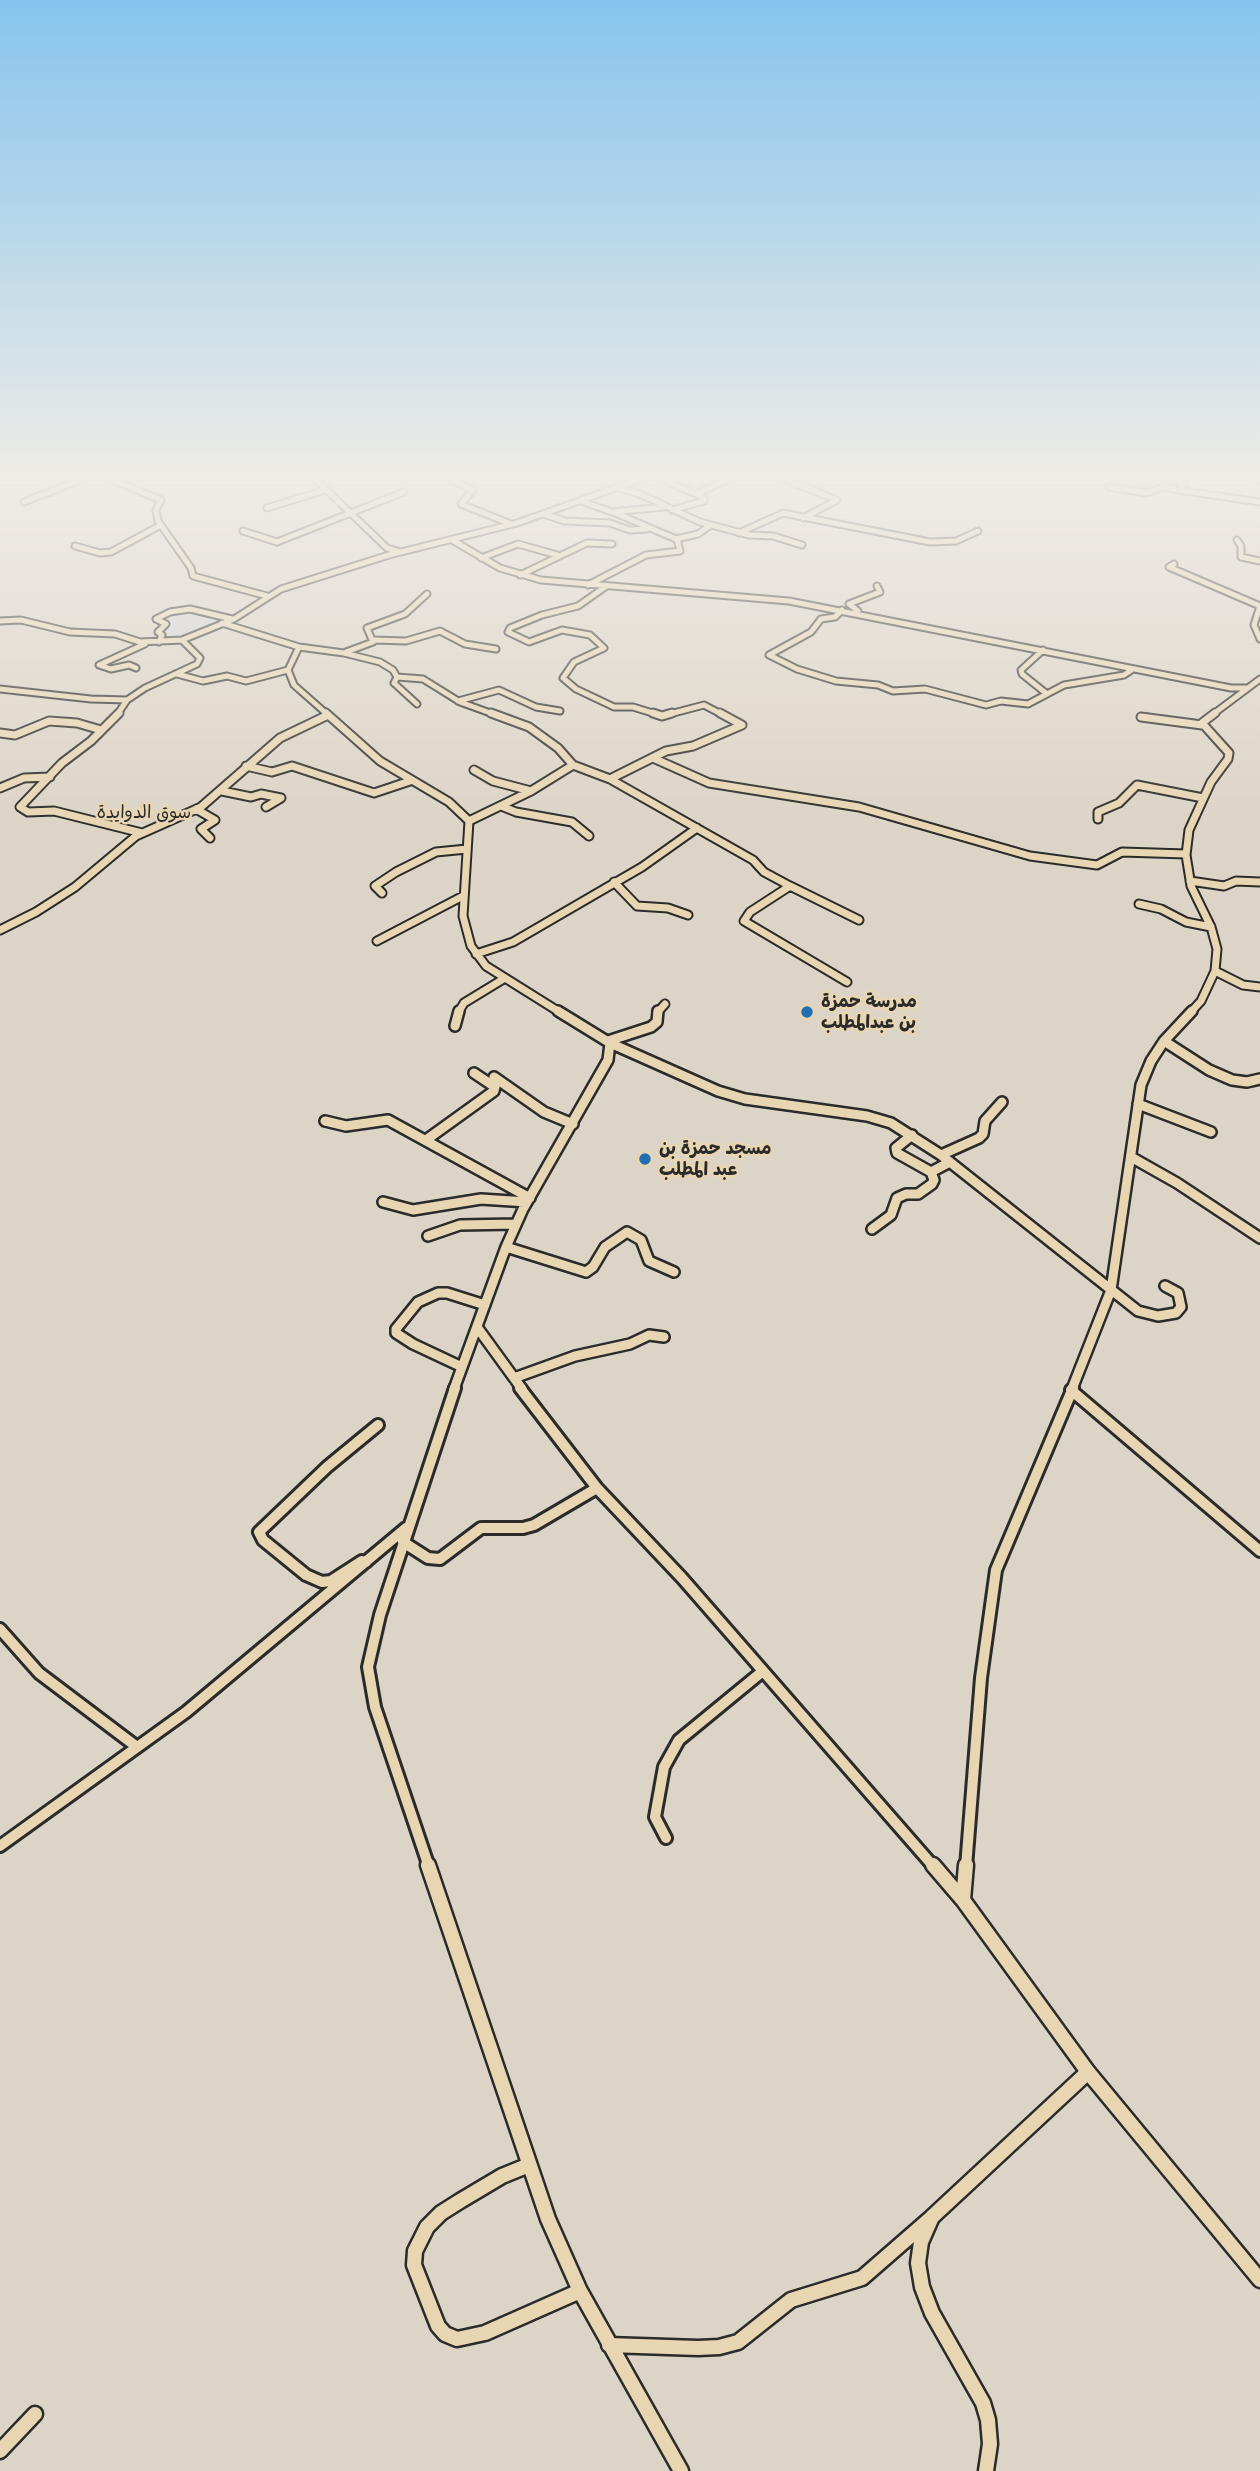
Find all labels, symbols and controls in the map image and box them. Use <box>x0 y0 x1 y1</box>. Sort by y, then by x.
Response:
district label: سوق الدوايدة <box>97 802 191 824</box>
place label: مدرسة حمزة بن عبدالمطلب <box>821 991 917 1034</box>
marker: مدرسة حمزة بن عبدالمطلب <box>799 1004 815 1020</box>
place label: مسجد حمزة بن عبد المطلب <box>659 1138 772 1180</box>
marker: مسجد حمزة بن عبد المطلب <box>637 1151 653 1167</box>

